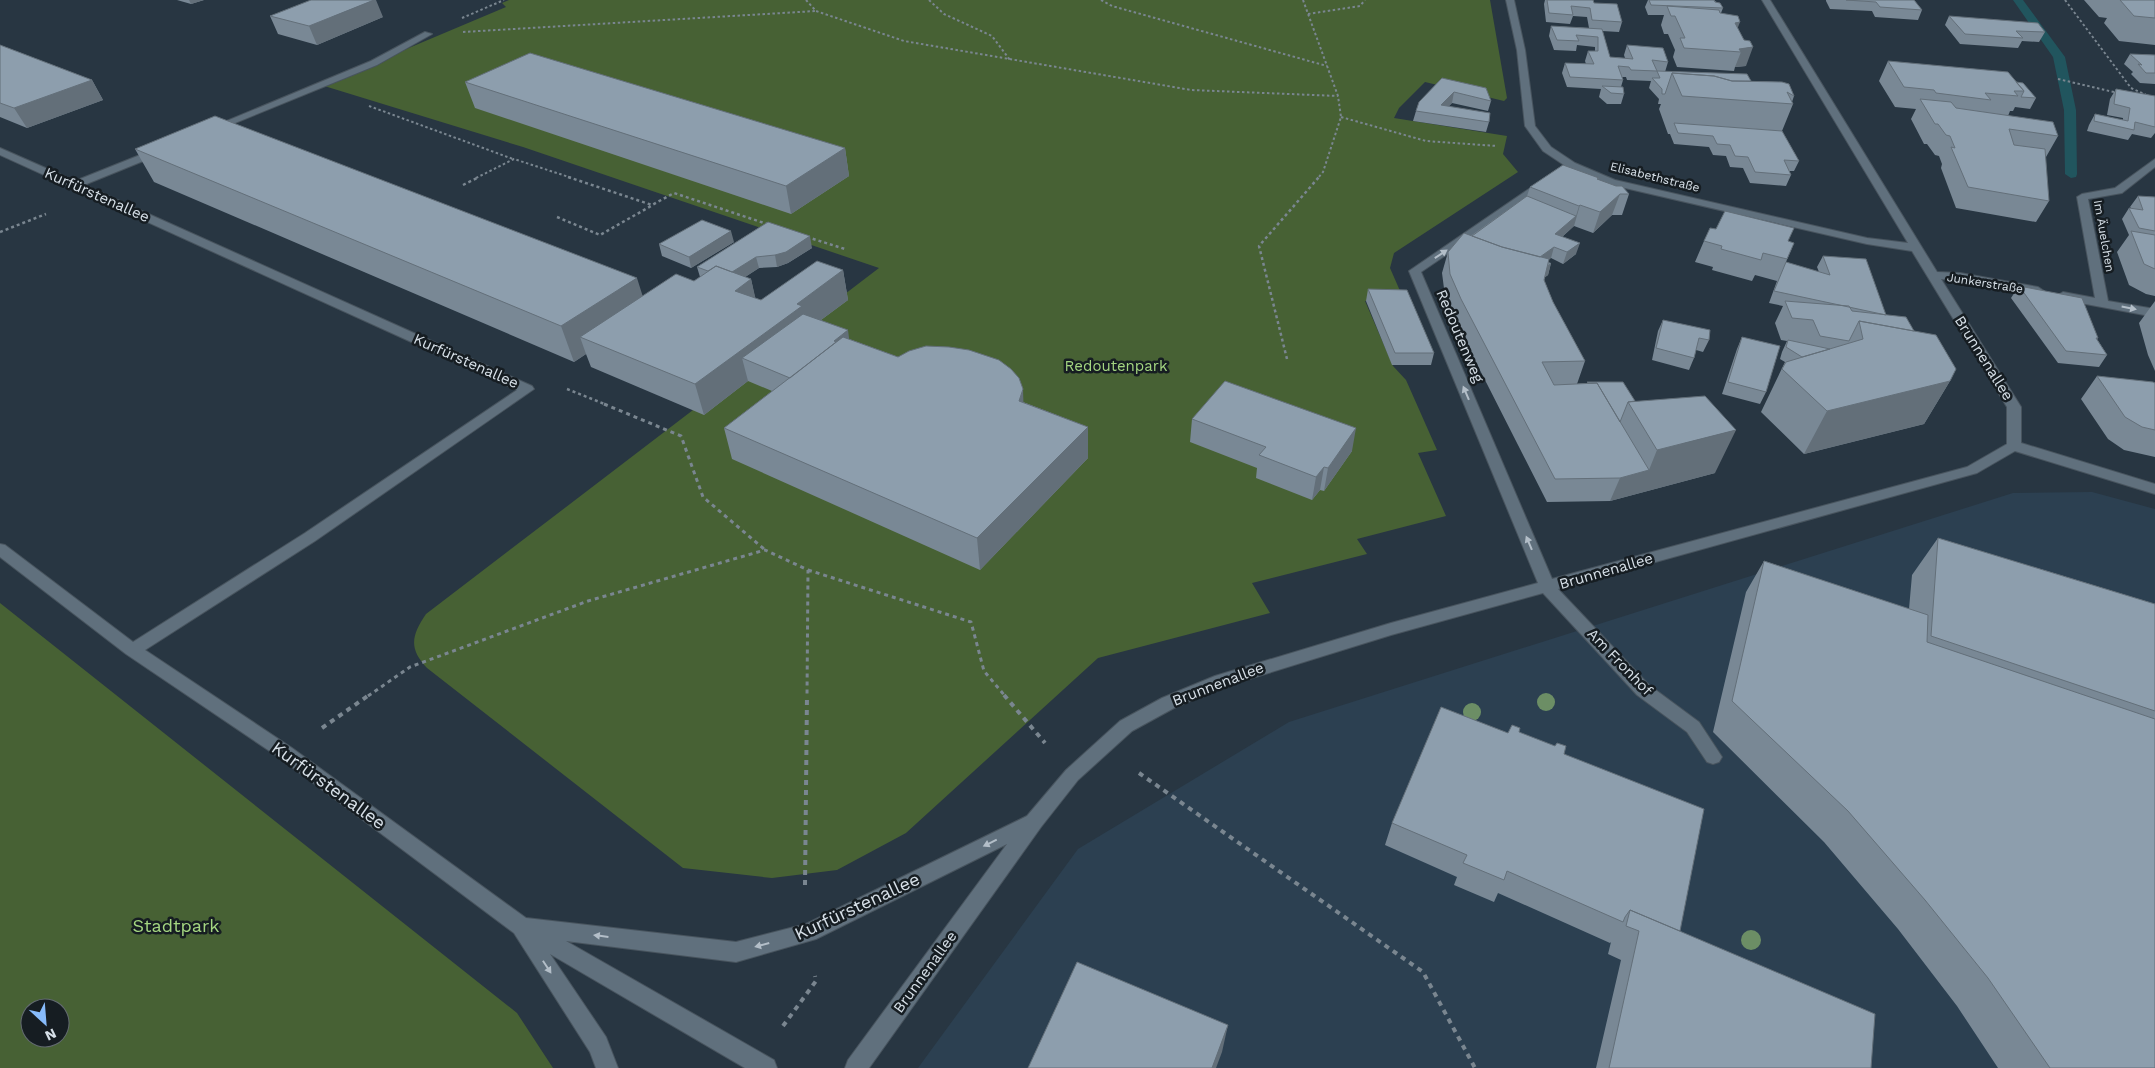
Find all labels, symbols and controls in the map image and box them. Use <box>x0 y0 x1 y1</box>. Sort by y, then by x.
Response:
street label: Elisabethstraße <box>1609 159 1701 195</box>
street label: Kurfürstenallee <box>42 164 152 226</box>
street label: Im Äuelchen <box>2091 199 2117 273</box>
one-way arrow <box>1434 249 1447 259</box>
street label: Junkerstraße <box>1946 270 2024 296</box>
street label: Redoutenweg <box>1432 287 1488 385</box>
one-way arrow <box>2121 304 2136 312</box>
street label: Brunnenallee <box>1951 312 2017 404</box>
street label: Kurfürstenallee <box>411 330 521 392</box>
park label: Redoutenpark <box>1065 357 1168 375</box>
one-way arrow <box>1462 386 1470 400</box>
one-way arrow <box>1525 535 1532 550</box>
street label: Brunnenallee <box>1557 549 1655 593</box>
street label: Am Fronhof <box>1584 625 1656 699</box>
street label: Brunnenallee <box>1170 658 1266 710</box>
street label: Kurfürstenallee <box>268 737 390 833</box>
one-way arrow <box>983 839 997 847</box>
street label: Kurfürstenallee <box>791 868 923 944</box>
park label: Stadtpark <box>132 915 220 936</box>
street label: Brunnenallee <box>889 928 961 1016</box>
one-way arrow <box>593 932 609 940</box>
one-way arrow <box>754 941 769 949</box>
one-way arrow <box>543 961 552 974</box>
north arrow <box>20 998 70 1048</box>
text: N <box>43 1025 59 1044</box>

